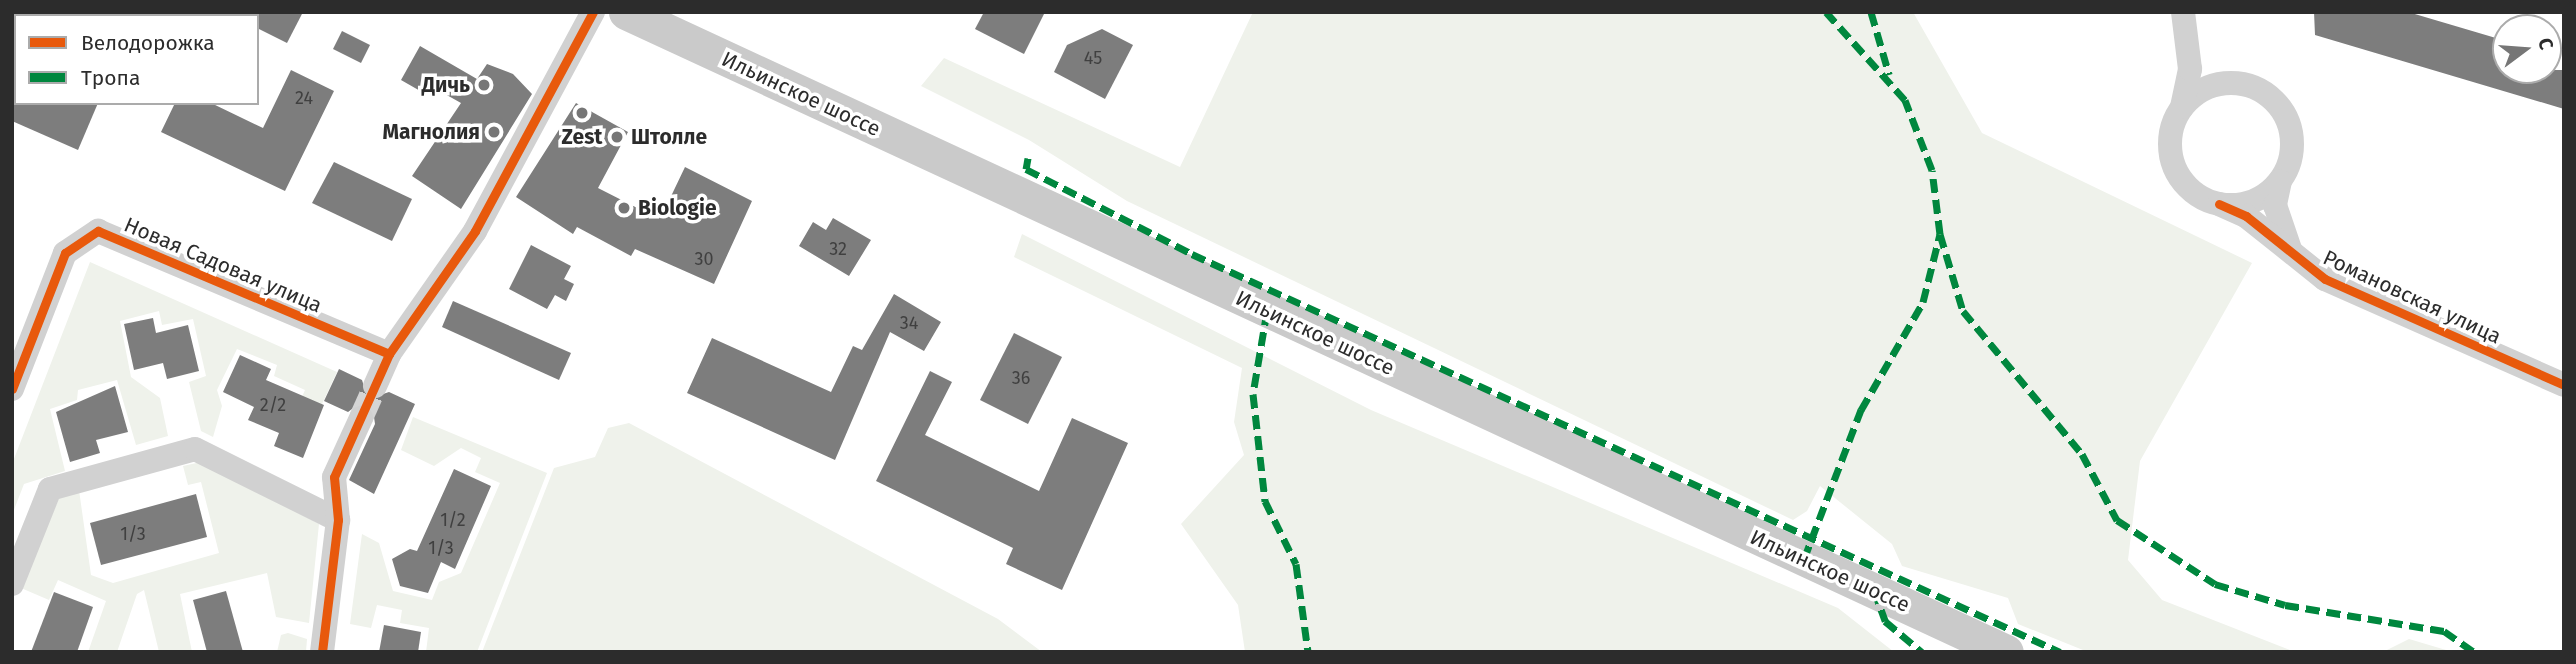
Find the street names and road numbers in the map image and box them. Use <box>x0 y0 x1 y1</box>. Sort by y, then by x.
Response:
street label: Ильинское шоссе <box>718 46 884 142</box>
street label: Новая Садовая улица <box>120 212 326 318</box>
street label: Романовская улица <box>2319 245 2505 349</box>
street label: Ильинское шоссе <box>1232 285 1398 381</box>
street label: Ильинское шоссе <box>1746 525 1914 617</box>

